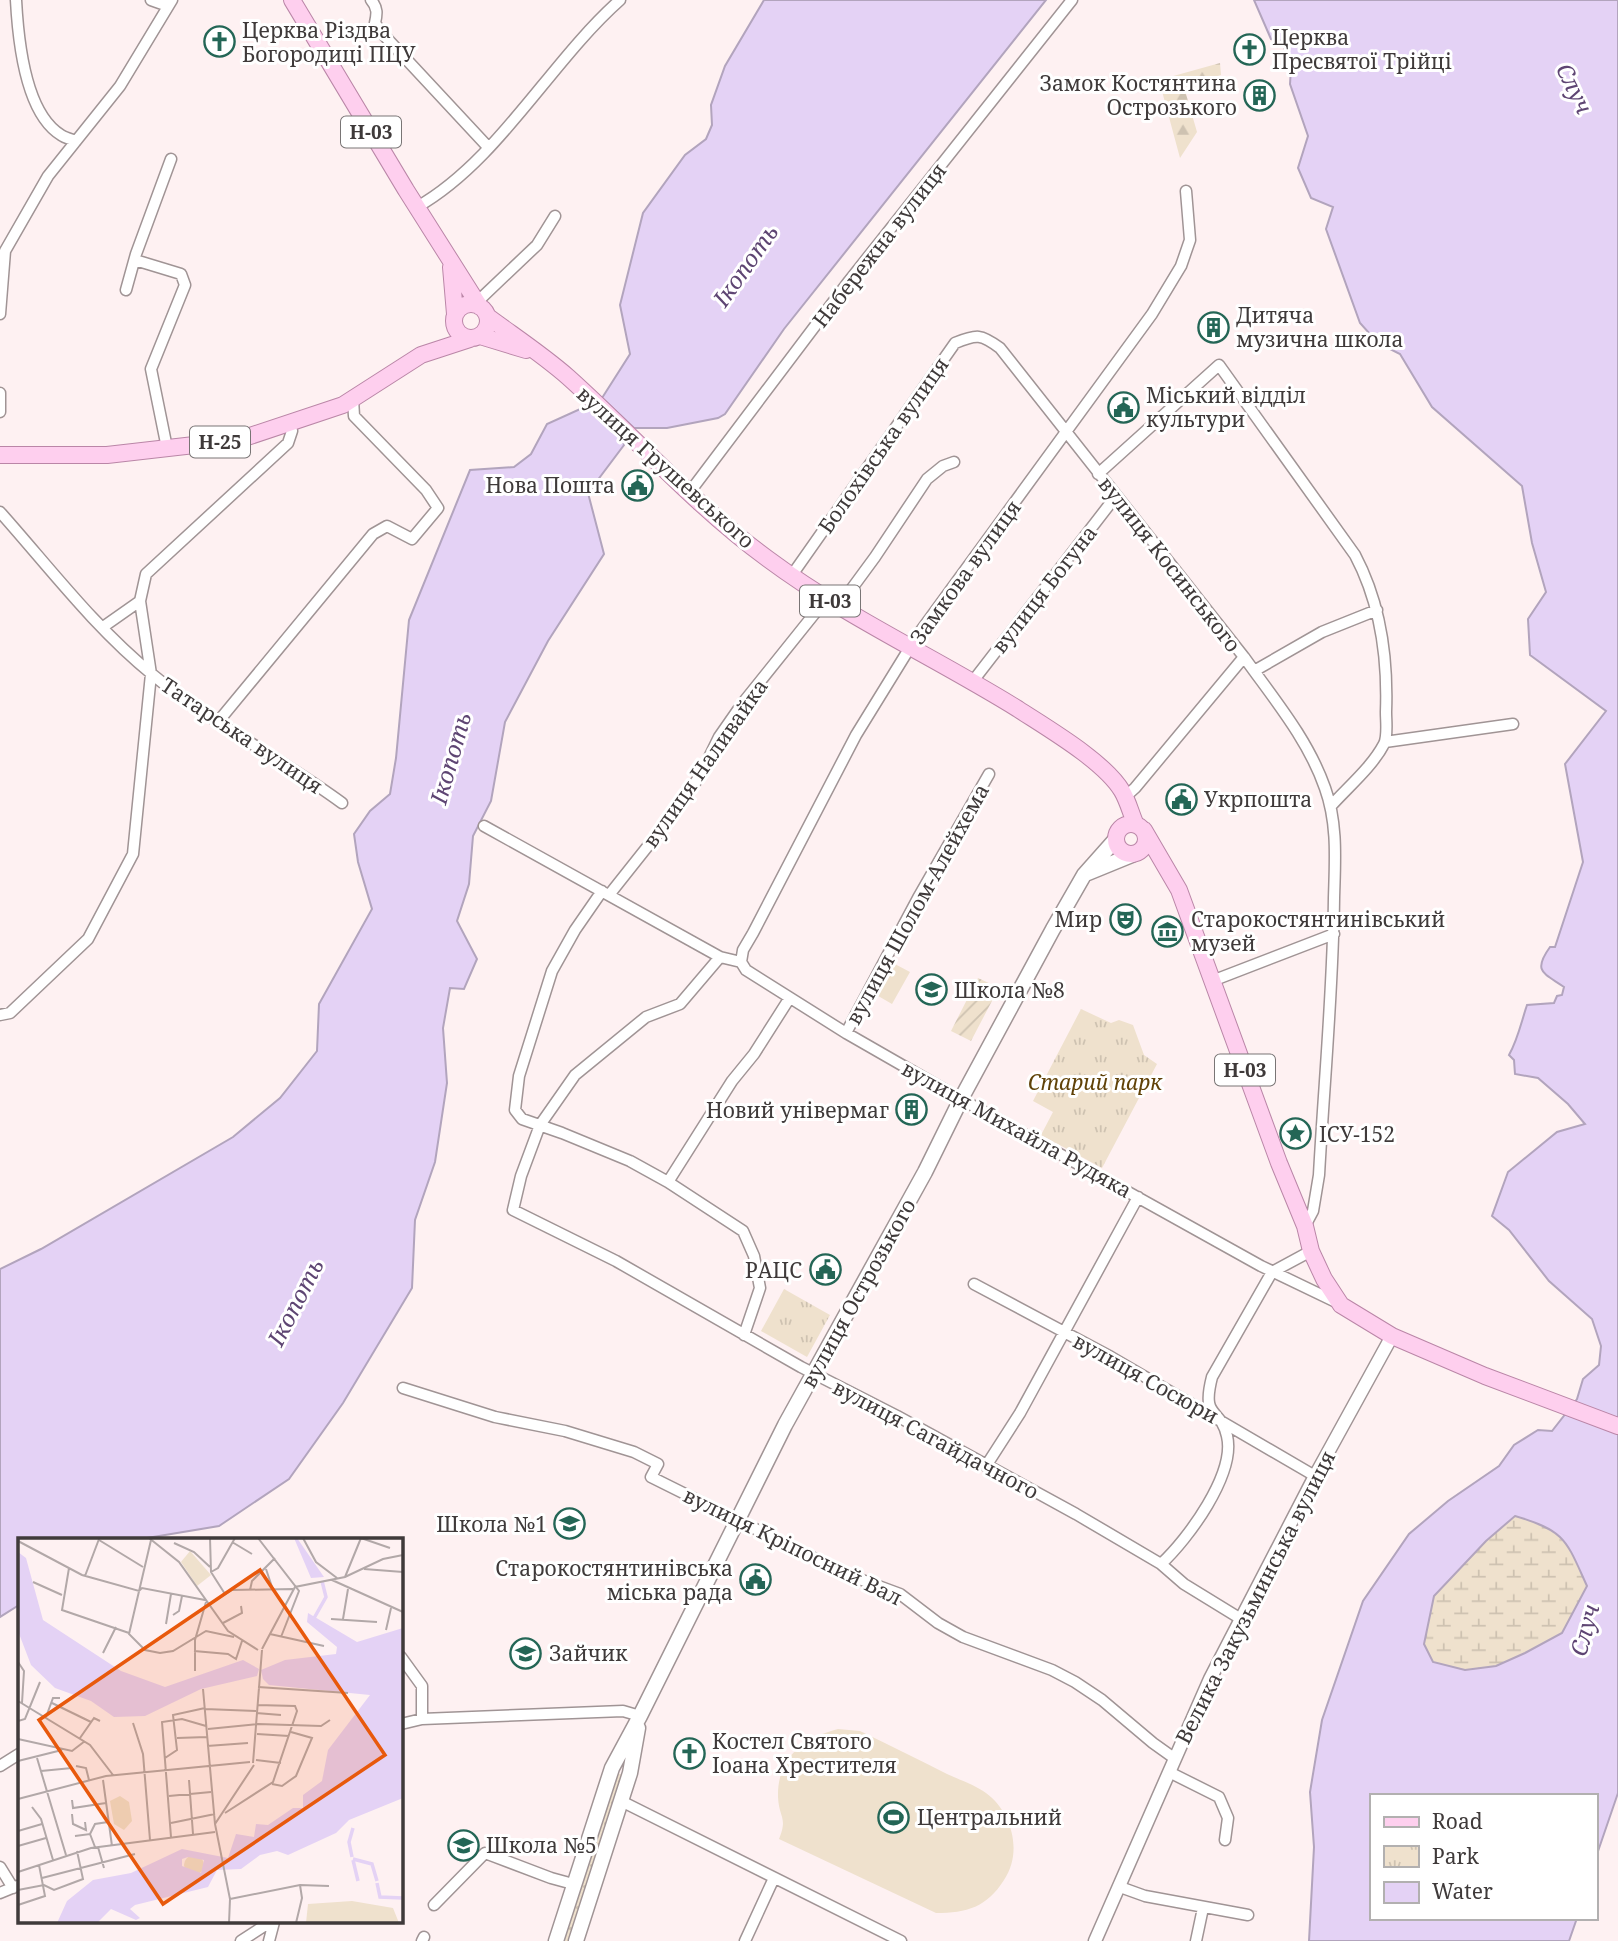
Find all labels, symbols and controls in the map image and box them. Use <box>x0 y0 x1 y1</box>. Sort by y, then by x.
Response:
place label: Церква Різдва Богородиці ПЦУ <box>242 16 416 68</box>
place label: Церква Пресвятої Трійці <box>1272 23 1452 75</box>
church icon: Церква Різдва Богородиці ПЦУ <box>202 25 236 59</box>
church icon: Церква Пресвятої Трійці <box>1232 32 1266 66</box>
water label: Случ <box>1549 57 1601 119</box>
place label: Замок Костянтина Острозького <box>1039 69 1237 121</box>
building icon: Замок Костянтина Острозького <box>1243 78 1277 112</box>
road number: Н-03 <box>341 116 401 148</box>
street label: Набережна вулиця <box>806 157 952 333</box>
water label: Ікопоть <box>704 217 785 314</box>
place label: Дитяча музична школа <box>1236 301 1403 353</box>
building icon: Дитяча музична школа <box>1196 310 1230 344</box>
street label: Болохівська вулиця <box>812 351 955 539</box>
street label: вулиця Грушевського <box>571 380 761 554</box>
place label: Міський відділ культури <box>1146 381 1306 433</box>
public building icon: Міський відділ культури <box>1106 390 1140 424</box>
road number: Н-25 <box>190 426 250 458</box>
public building icon: Нова Пошта <box>621 468 655 502</box>
street label: вулиця Косинського <box>1093 470 1247 658</box>
place label: Нова Пошта <box>486 471 615 499</box>
street label: Замкова вулиця <box>903 494 1027 650</box>
street label: вулиця Богуна <box>985 519 1103 659</box>
road number: Н-03 <box>800 586 860 616</box>
street label: Татарська вулиця <box>156 670 328 800</box>
street label: вулиця Наливайка <box>636 673 774 853</box>
water label: Ікопоть <box>421 708 478 809</box>
street label: вулиця Шолом-Алейхема <box>839 779 995 1029</box>
public building icon: Укрпошта <box>1164 782 1198 816</box>
place label: Укрпошта <box>1204 785 1312 813</box>
theatre icon: Мир <box>1108 902 1142 936</box>
place label: Мир <box>1054 905 1102 933</box>
place label: Старокостянтинівський музей <box>1191 905 1445 957</box>
museum icon: Старокостянтинівський музей <box>1151 914 1185 948</box>
school or university icon: Школа №8 <box>914 973 948 1007</box>
place label: Школа №8 <box>954 976 1065 1004</box>
street label: вулиця Михайла Рудяка <box>897 1054 1137 1204</box>
road number: Н-03 <box>1215 1054 1275 1086</box>
park label: Старий парк <box>1028 1068 1163 1096</box>
building icon: Новий універмаг <box>895 1093 929 1127</box>
place label: Новий універмаг <box>706 1096 889 1124</box>
place icon: ІСУ-152 <box>1279 1117 1313 1151</box>
place label: ІСУ-152 <box>1319 1120 1395 1148</box>
street label: вулиця Острозького <box>794 1193 922 1393</box>
water label: Ікопоть <box>259 1253 331 1352</box>
public building icon: РАЦС <box>808 1253 842 1287</box>
place label: РАЦС <box>745 1256 802 1284</box>
street label: вулиця Сосюри <box>1068 1326 1224 1430</box>
street label: вулиця Сагайдачного <box>828 1373 1044 1505</box>
street label: Велика Закузьминська вулиця <box>1169 1446 1341 1748</box>
street label: вулиця Кріпосний Вал <box>679 1481 907 1611</box>
school or university icon: Школа №1 <box>553 1507 587 1541</box>
place label: Школа №1 <box>436 1510 547 1538</box>
inset map <box>18 1538 402 1924</box>
place label: Старокостянтинівська міська рада <box>495 1554 733 1606</box>
public building icon: Старокостянтинівська міська рада <box>739 1563 773 1597</box>
water label: Случ <box>1562 1600 1606 1660</box>
school or university icon: Зайчик <box>509 1636 543 1670</box>
place label: Зайчик <box>549 1639 628 1667</box>
place label: Костел Святого Іоана Хрестителя <box>712 1727 897 1779</box>
church icon: Костел Святого Іоана Хрестителя <box>672 1736 706 1770</box>
legend <box>1370 1794 1597 1920</box>
sports icon: Центральний <box>877 1800 911 1834</box>
place label: Центральний <box>917 1803 1062 1831</box>
text: Road <box>1432 1807 1483 1835</box>
school or university icon: Школа №5 <box>446 1828 480 1862</box>
place label: Школа №5 <box>486 1831 597 1859</box>
text: Park <box>1432 1842 1479 1870</box>
text: Water <box>1432 1877 1493 1905</box>

